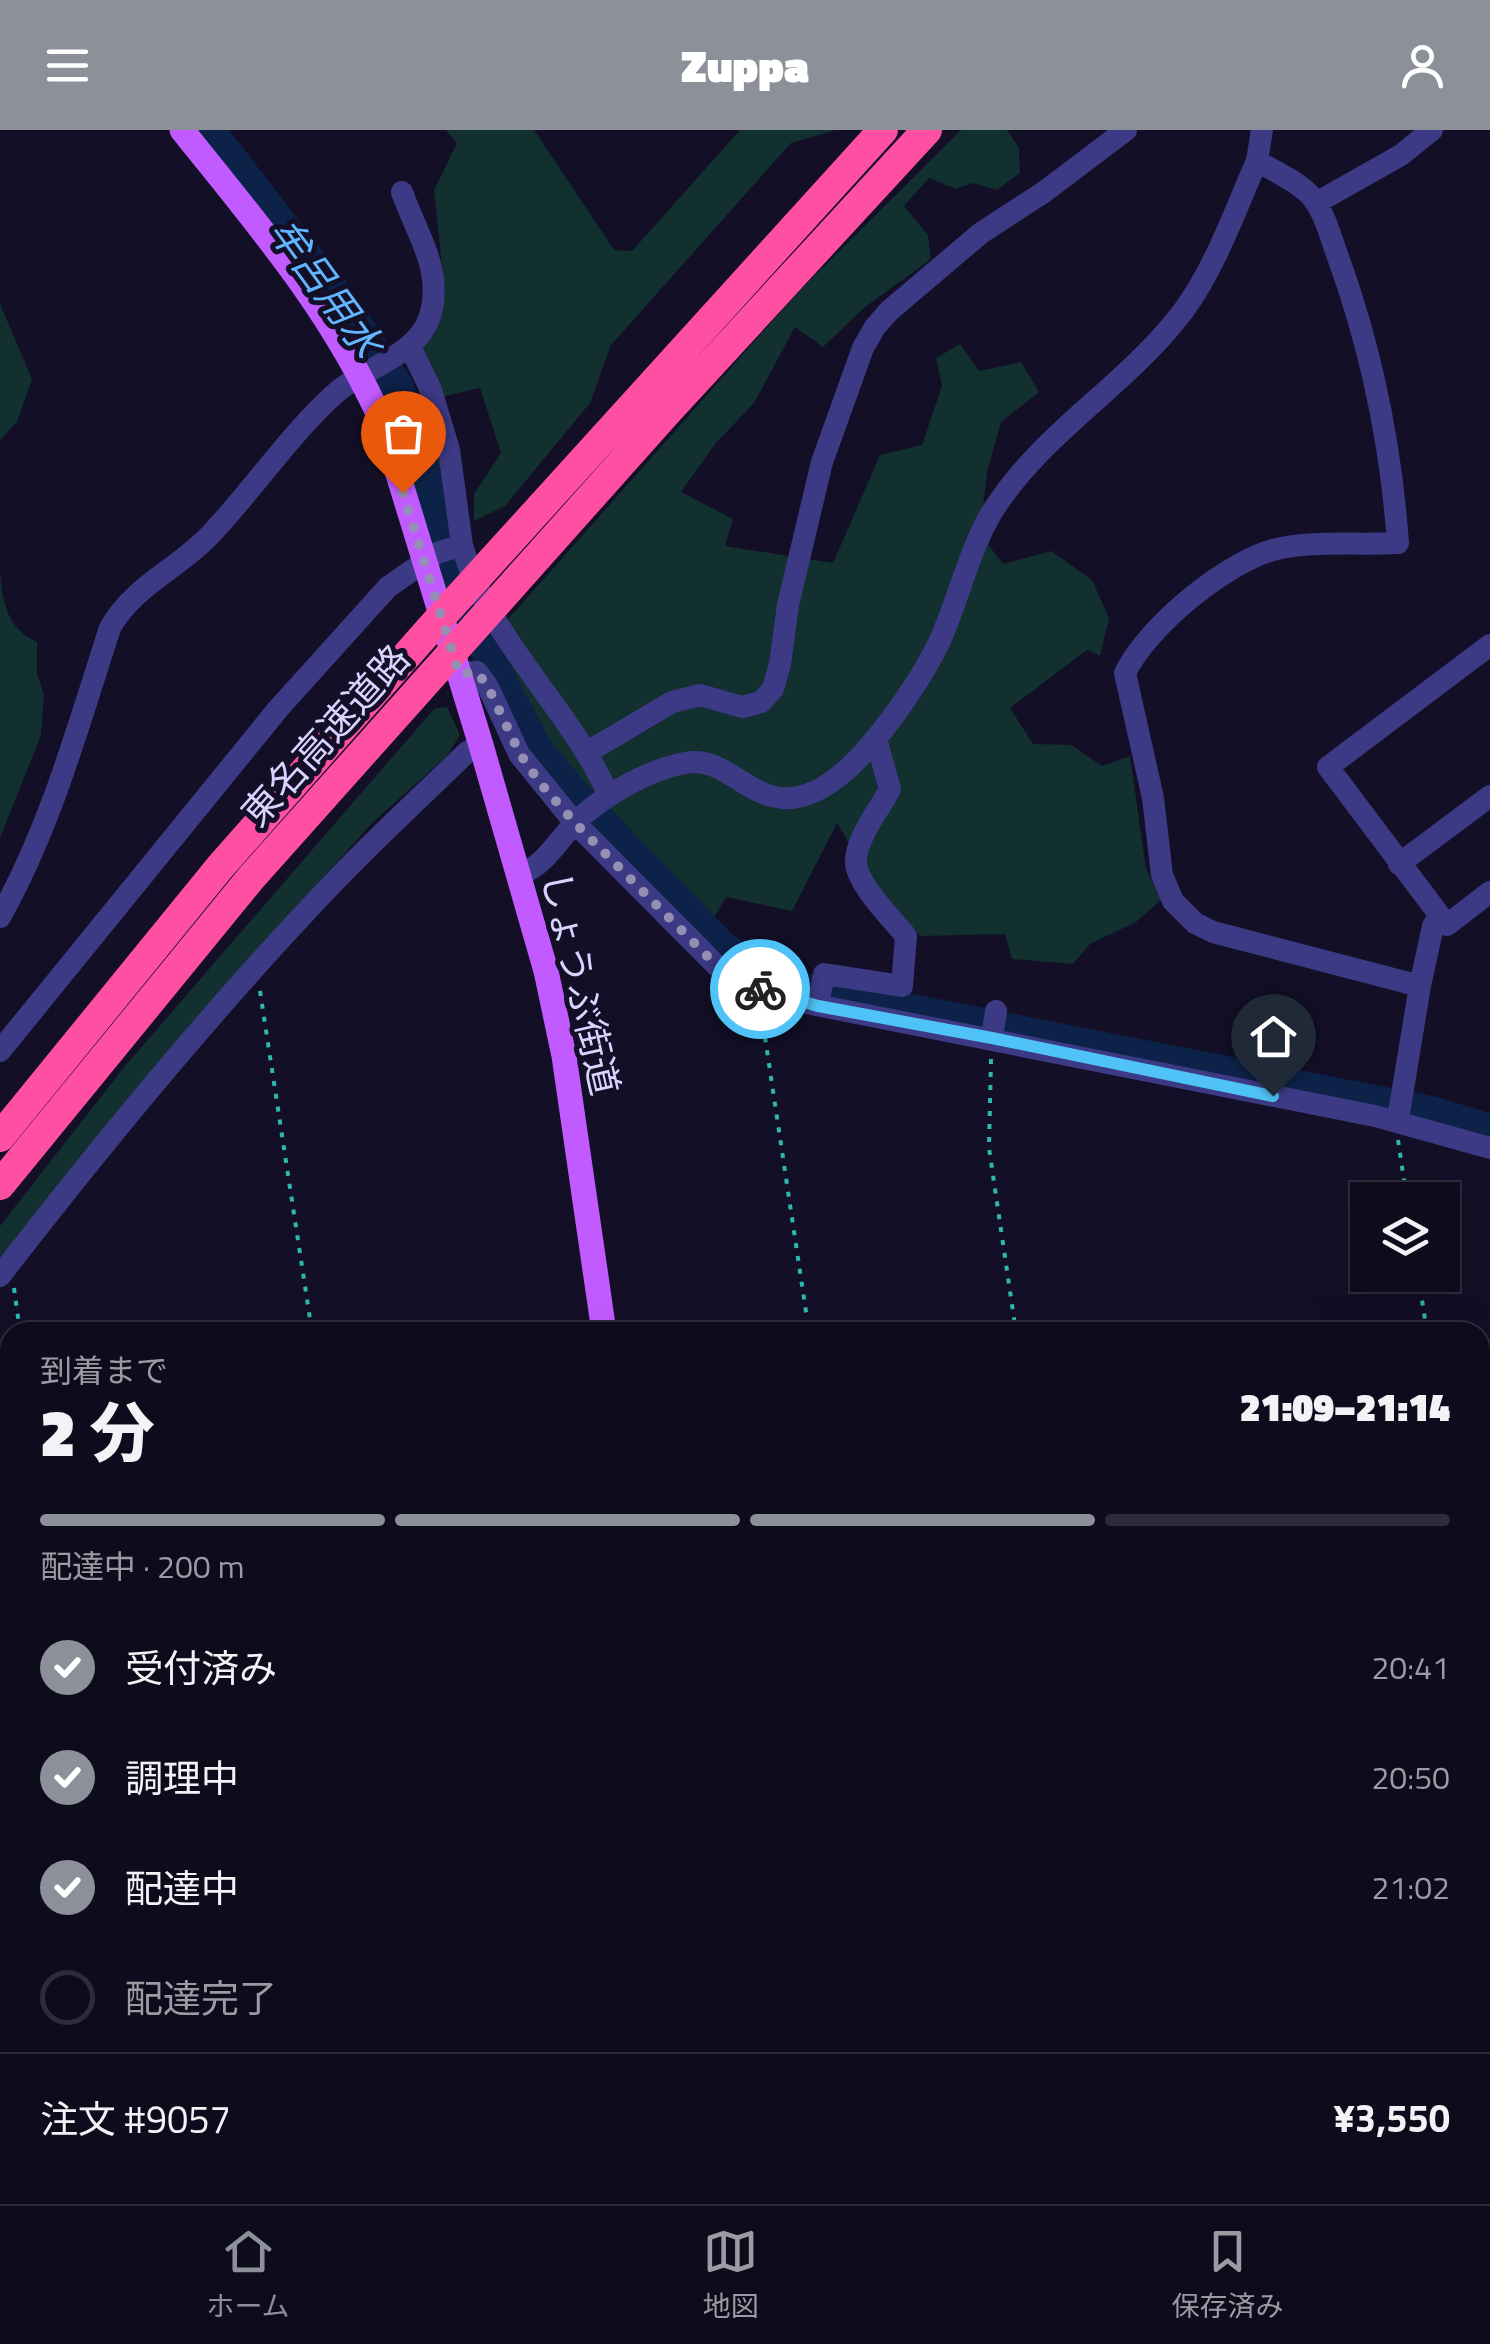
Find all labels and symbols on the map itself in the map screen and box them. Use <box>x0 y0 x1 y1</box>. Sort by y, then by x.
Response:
water label: 牟呂用水 <box>254 204 400 373</box>
pin <box>361 391 446 494</box>
street label: 東名高速道路 <box>227 631 423 839</box>
street label: しょうぶ街道 <box>527 865 635 1101</box>
courier <box>710 939 810 1039</box>
pin <box>1231 994 1316 1097</box>

